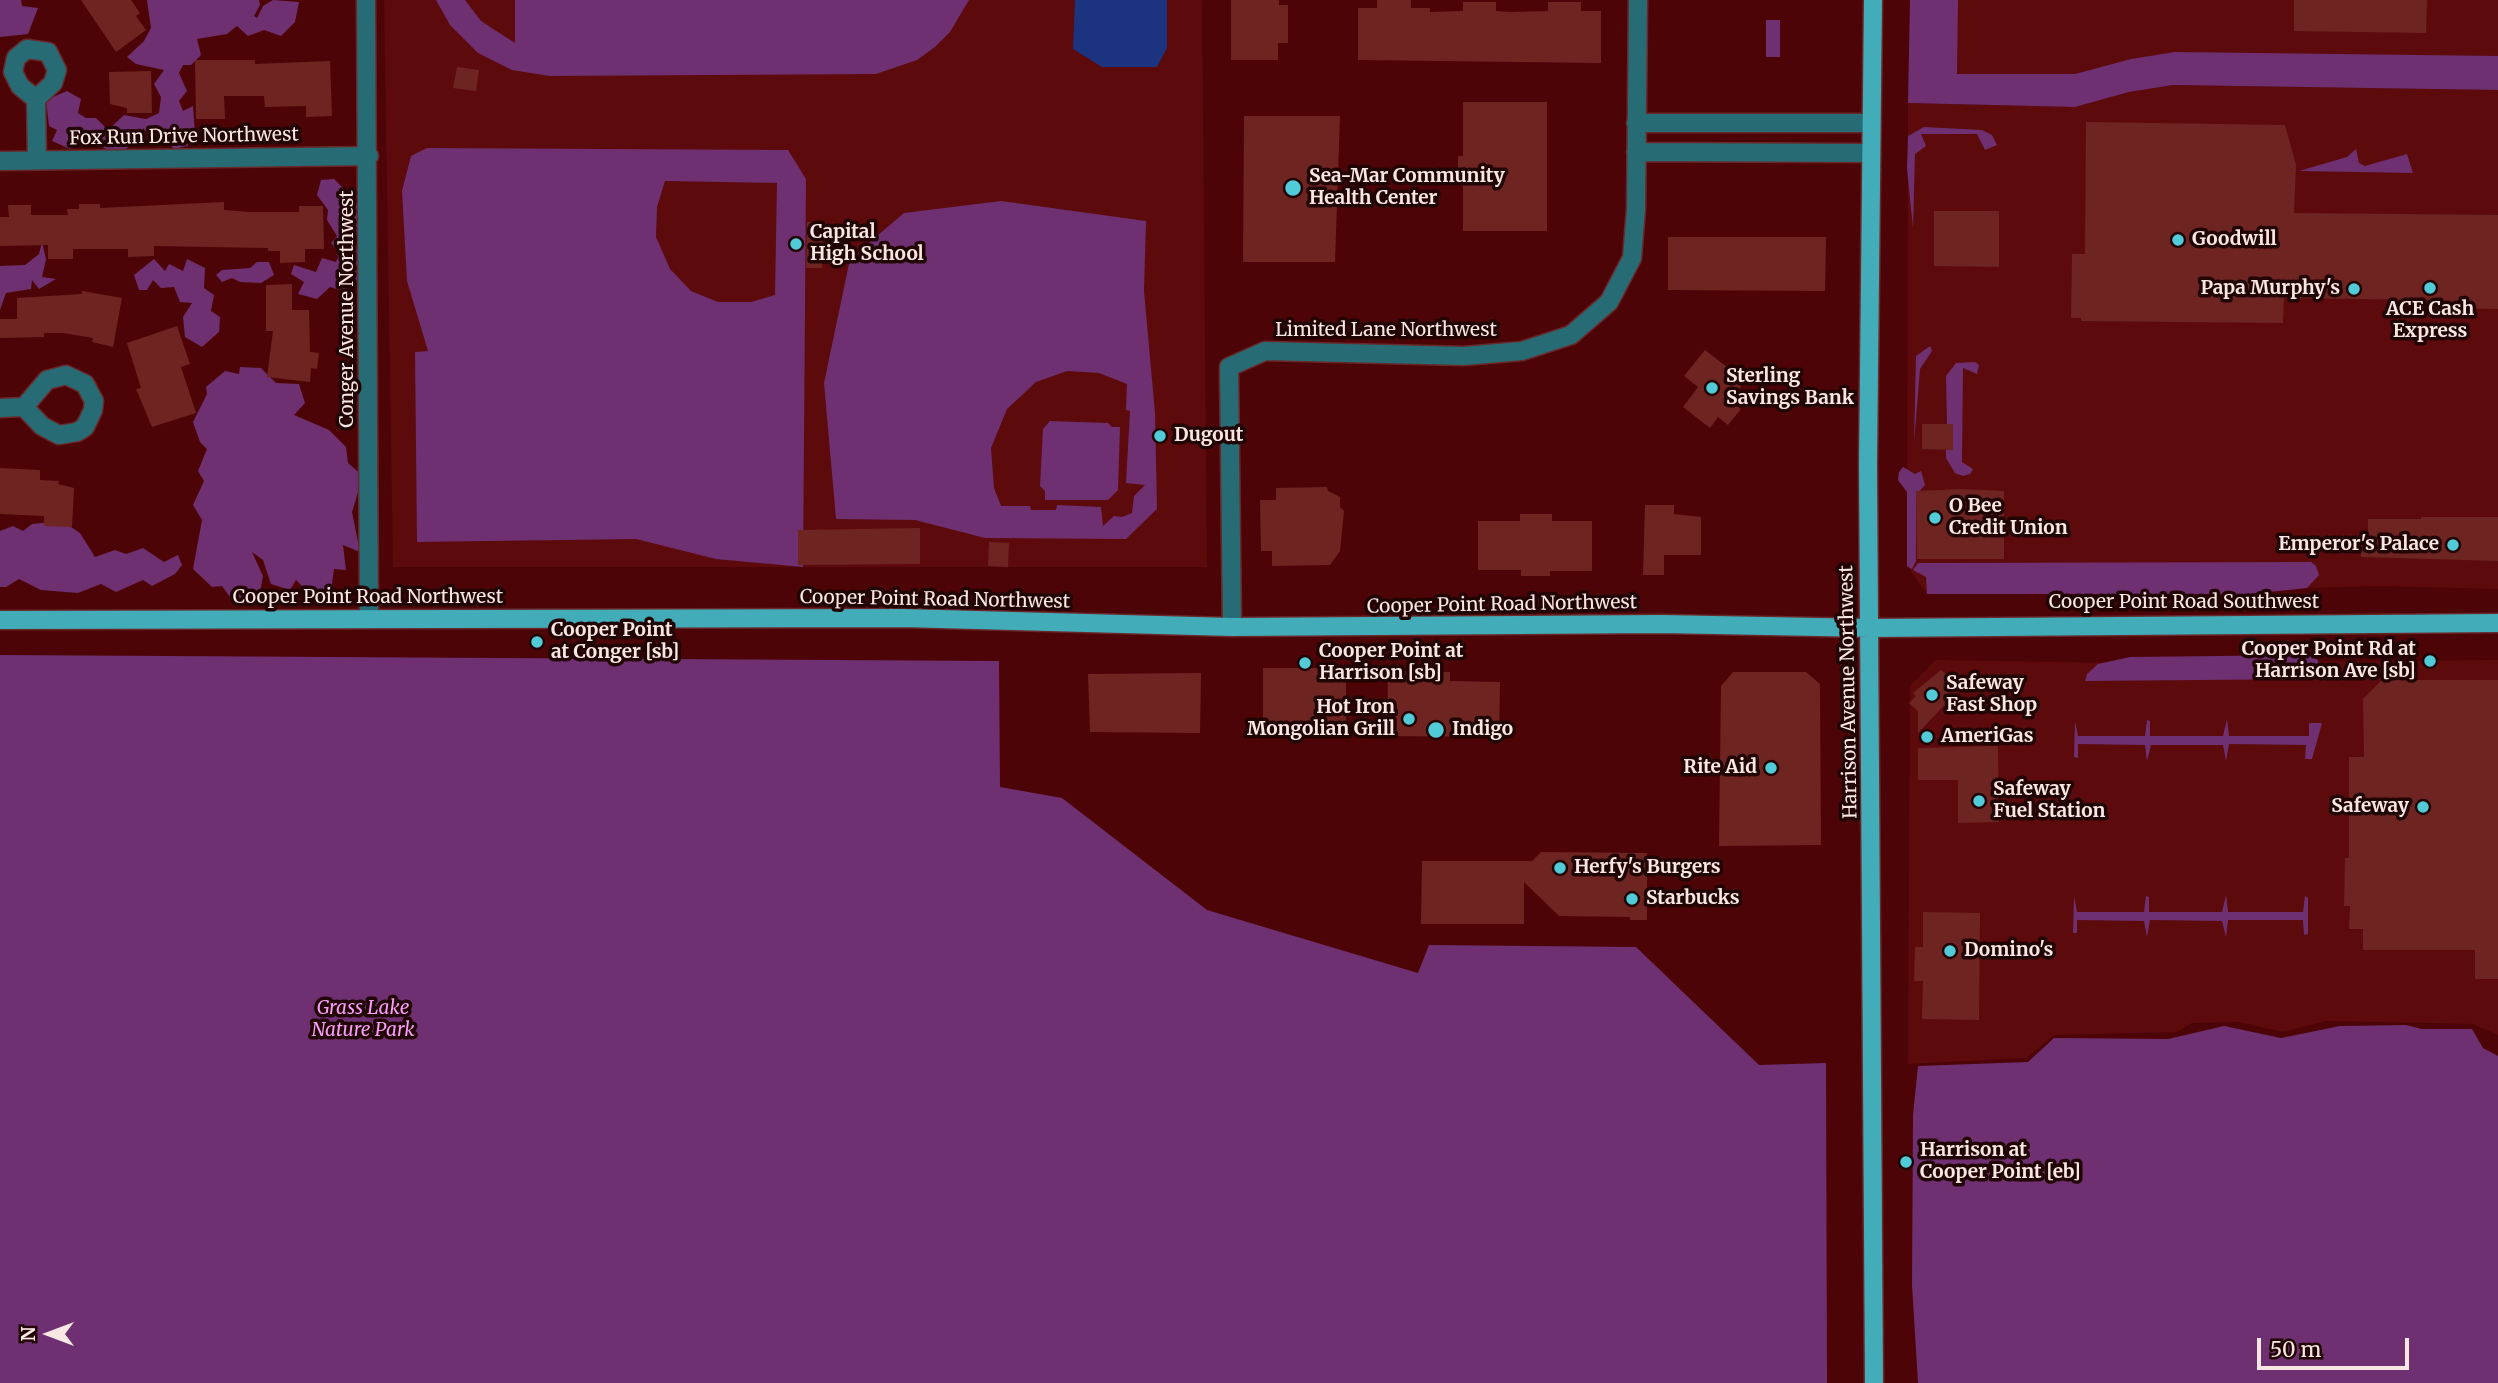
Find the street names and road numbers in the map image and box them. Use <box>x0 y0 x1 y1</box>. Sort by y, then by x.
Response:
street label: Fox Run Drive Northwest <box>69 124 299 150</box>
street label: Conger Avenue Northwest <box>337 190 359 428</box>
street label: Limited Lane Northwest <box>1275 320 1497 342</box>
street label: Harrison Avenue Northwest <box>1835 565 1863 819</box>
street label: Cooper Point Road Northwest <box>800 586 1070 614</box>
street label: Cooper Point Road Northwest <box>233 587 503 609</box>
street label: Cooper Point Road Northwest <box>1367 591 1637 619</box>
street label: Cooper Point Road Southwest <box>2049 592 2319 614</box>

